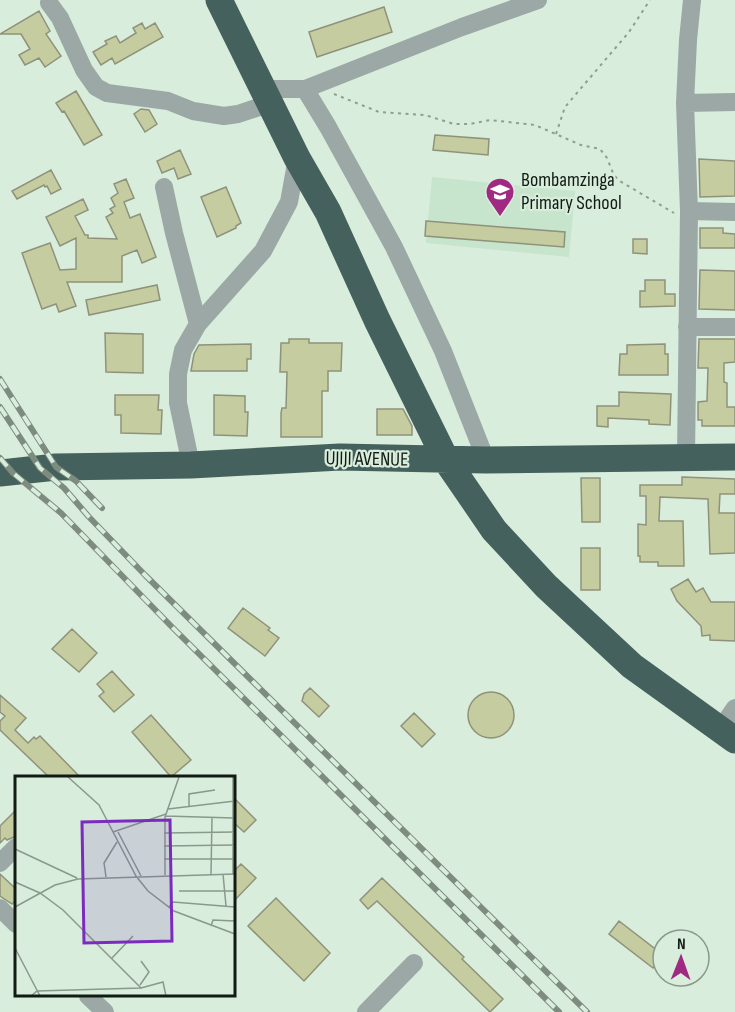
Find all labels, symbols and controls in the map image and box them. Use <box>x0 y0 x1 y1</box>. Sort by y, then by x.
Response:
place label: Bombamzinga Primary School <box>521 168 622 215</box>
school or university icon: Bombamzinga Primary School <box>484 176 516 218</box>
street label: UJIJI AVENUE <box>325 446 409 472</box>
inset map <box>15 776 236 997</box>
north arrow <box>651 928 711 988</box>
text: N <box>677 935 686 954</box>

